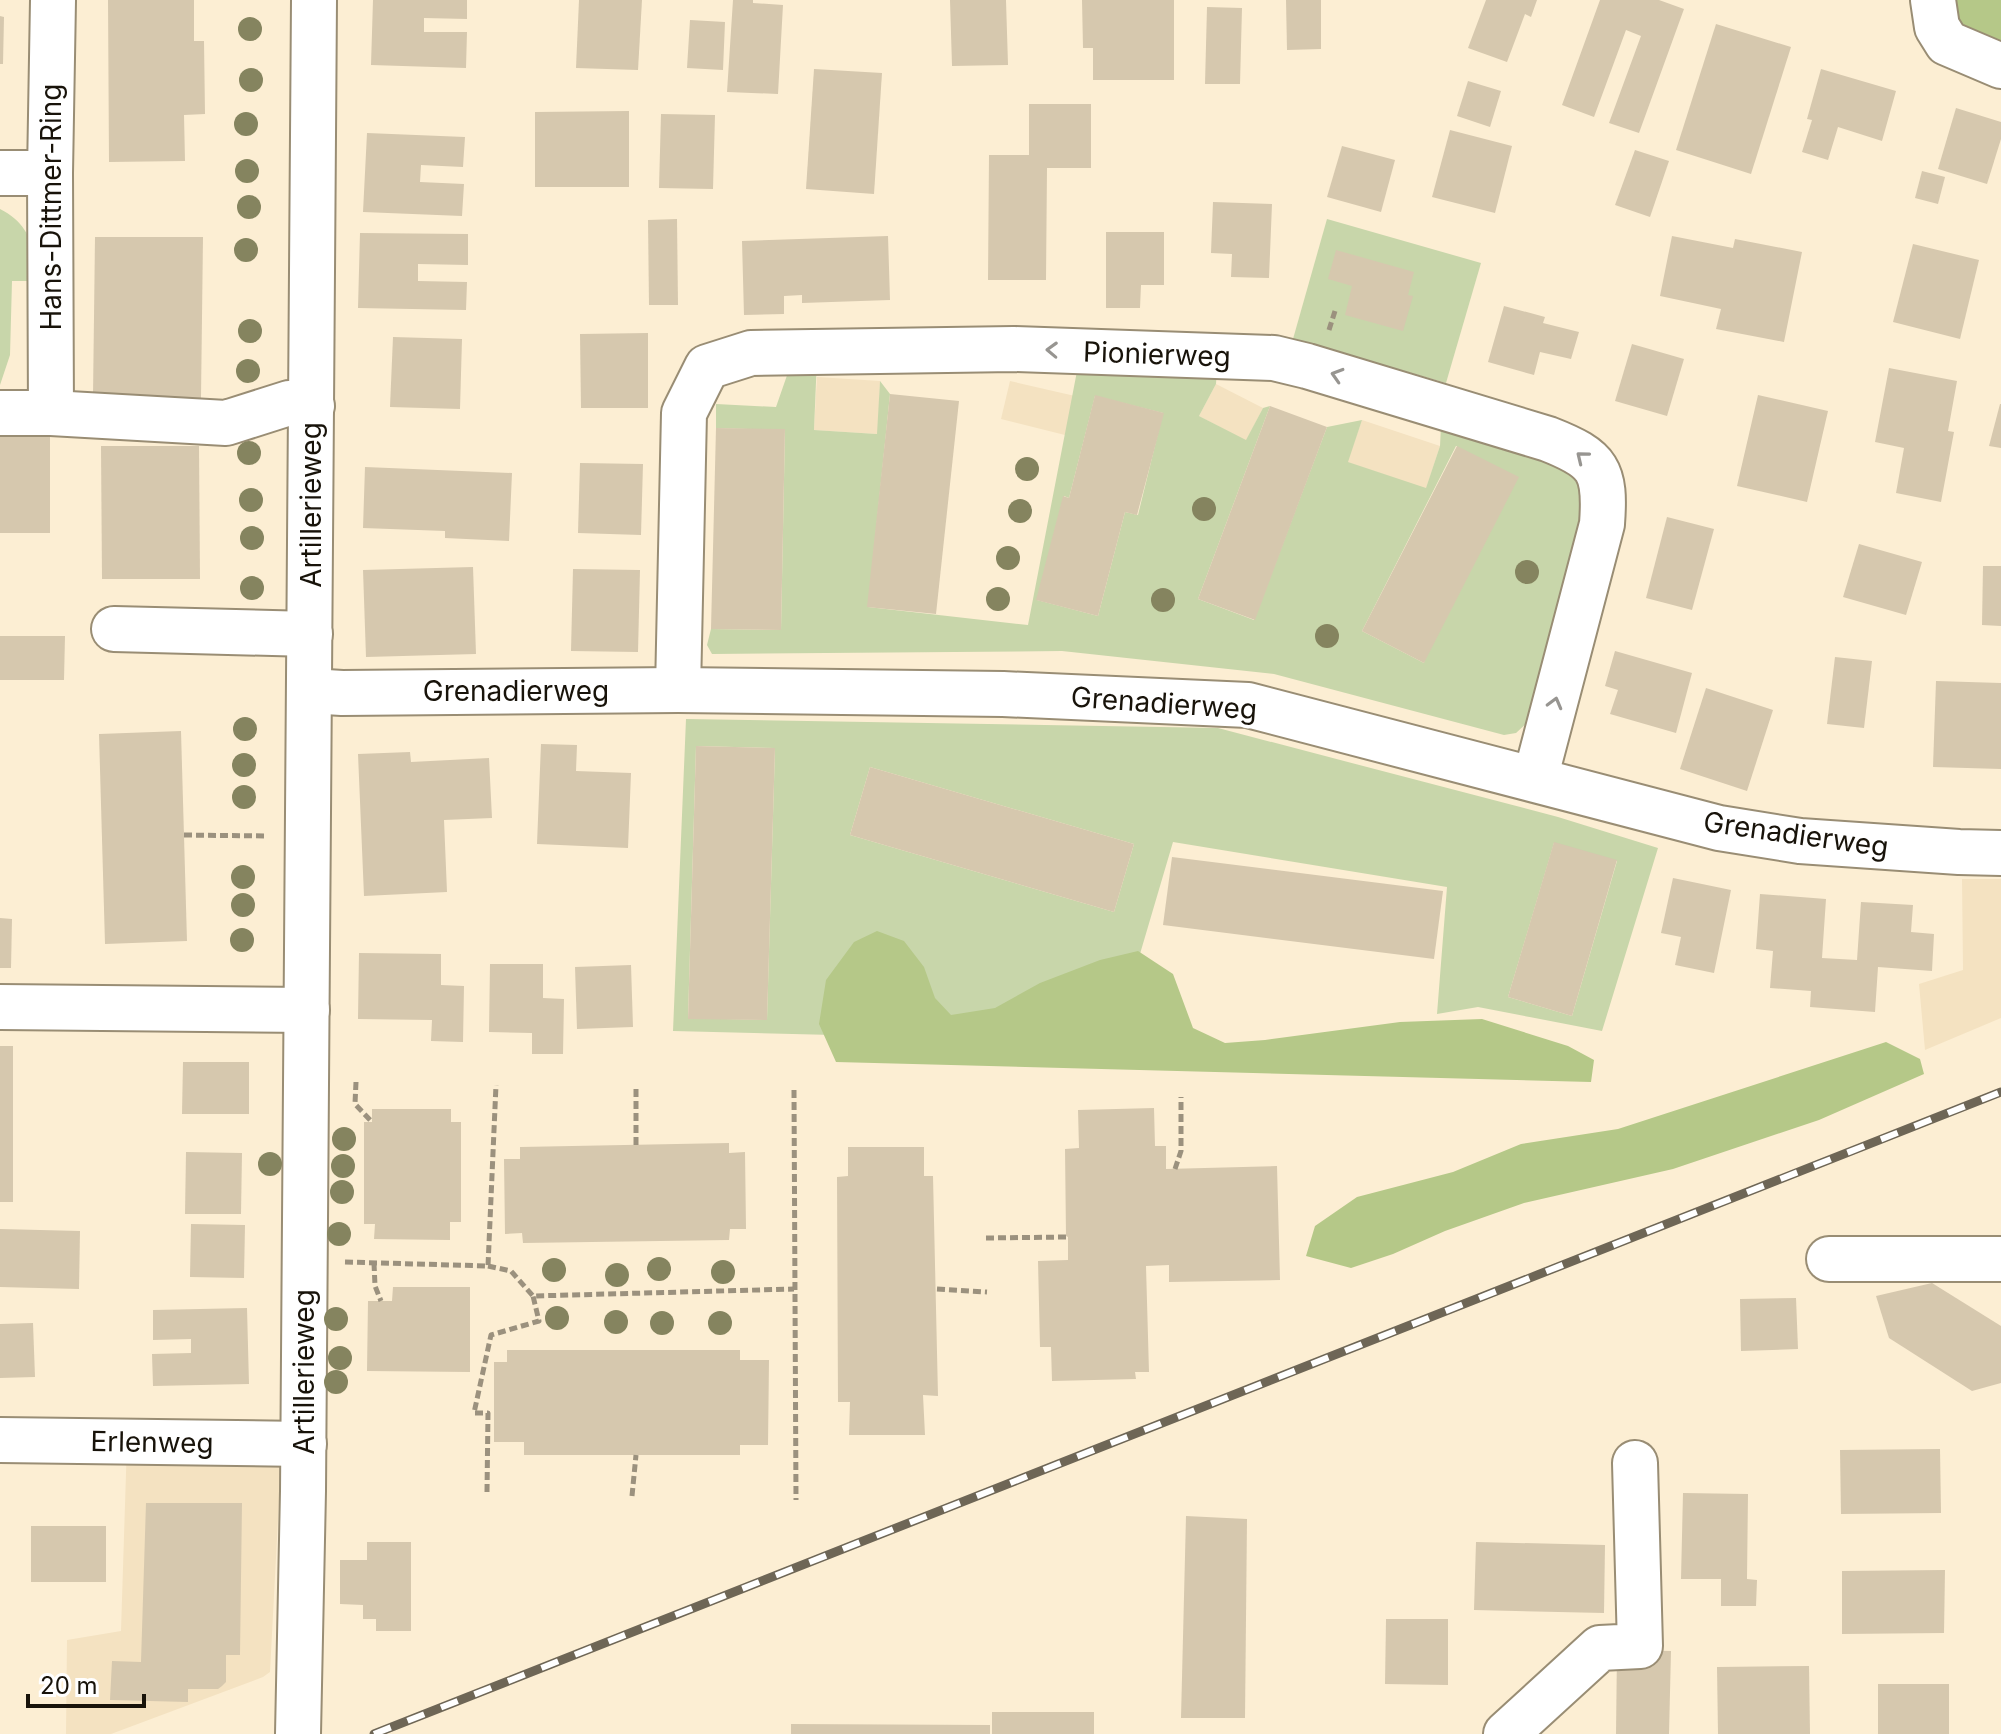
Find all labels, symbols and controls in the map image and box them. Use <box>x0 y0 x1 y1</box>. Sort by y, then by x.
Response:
street label: Hans-Dittmer-Ring <box>34 83 68 331</box>
street label: Pionierweg <box>1083 334 1231 374</box>
one-way arrow <box>1045 342 1058 359</box>
one-way arrow <box>1331 368 1345 384</box>
street label: Artillerieweg <box>294 422 328 588</box>
one-way arrow <box>1577 453 1592 467</box>
street label: Grenadierweg <box>423 674 609 708</box>
street label: Grenadierweg <box>1070 680 1258 726</box>
one-way arrow <box>1546 697 1563 711</box>
street label: Grenadierweg <box>1701 804 1891 864</box>
street label: Artillerieweg <box>287 1289 321 1455</box>
street label: Erlenweg <box>90 1424 214 1460</box>
scale bar <box>28 1658 144 1708</box>
text: 20 m <box>40 1671 98 1700</box>

